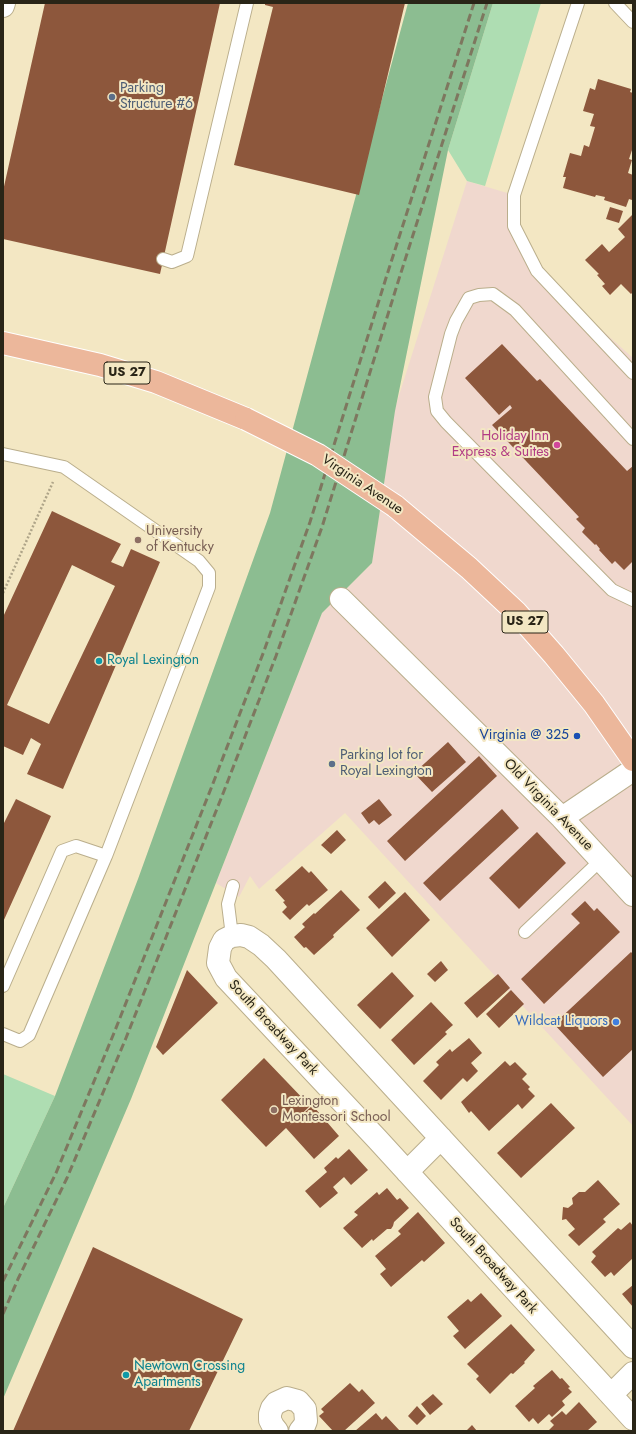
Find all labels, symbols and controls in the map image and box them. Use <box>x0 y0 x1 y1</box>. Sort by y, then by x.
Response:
place label: Parking Structure #6 <box>120 81 193 114</box>
marker: Parking Structure #6 <box>107 92 117 102</box>
road number: US 27 <box>104 362 150 384</box>
place label: Holiday Inn Express & Suites <box>452 429 549 462</box>
marker: Holiday Inn Express & Suites <box>552 440 562 450</box>
street label: Virginia Avenue <box>318 452 406 518</box>
place label: University of Kentucky <box>146 524 214 556</box>
marker: University of Kentucky <box>133 535 143 545</box>
road number: US 27 <box>502 611 548 633</box>
place label: Royal Lexington <box>107 653 199 669</box>
marker: Royal Lexington <box>94 656 104 666</box>
place label: Virginia @ 325 <box>479 728 569 744</box>
marker: Virginia @ 325 <box>572 731 582 741</box>
place label: Parking lot for Royal Lexington <box>340 748 432 780</box>
street label: Old Virginia Avenue <box>500 756 596 854</box>
marker: Parking lot for Royal Lexington <box>327 759 337 769</box>
street label: South Broadway Park <box>225 977 321 1079</box>
place label: Wildcat Liquors <box>515 1014 608 1030</box>
marker: Wildcat Liquors <box>611 1017 621 1027</box>
place label: Lexington Montessori School <box>282 1094 391 1126</box>
marker: Lexington Montessori School <box>269 1105 279 1115</box>
street label: South Broadway Park <box>445 1214 541 1318</box>
place label: Newtown Crossing Apartments <box>134 1359 245 1392</box>
marker: Newtown Crossing Apartments <box>121 1370 131 1380</box>

